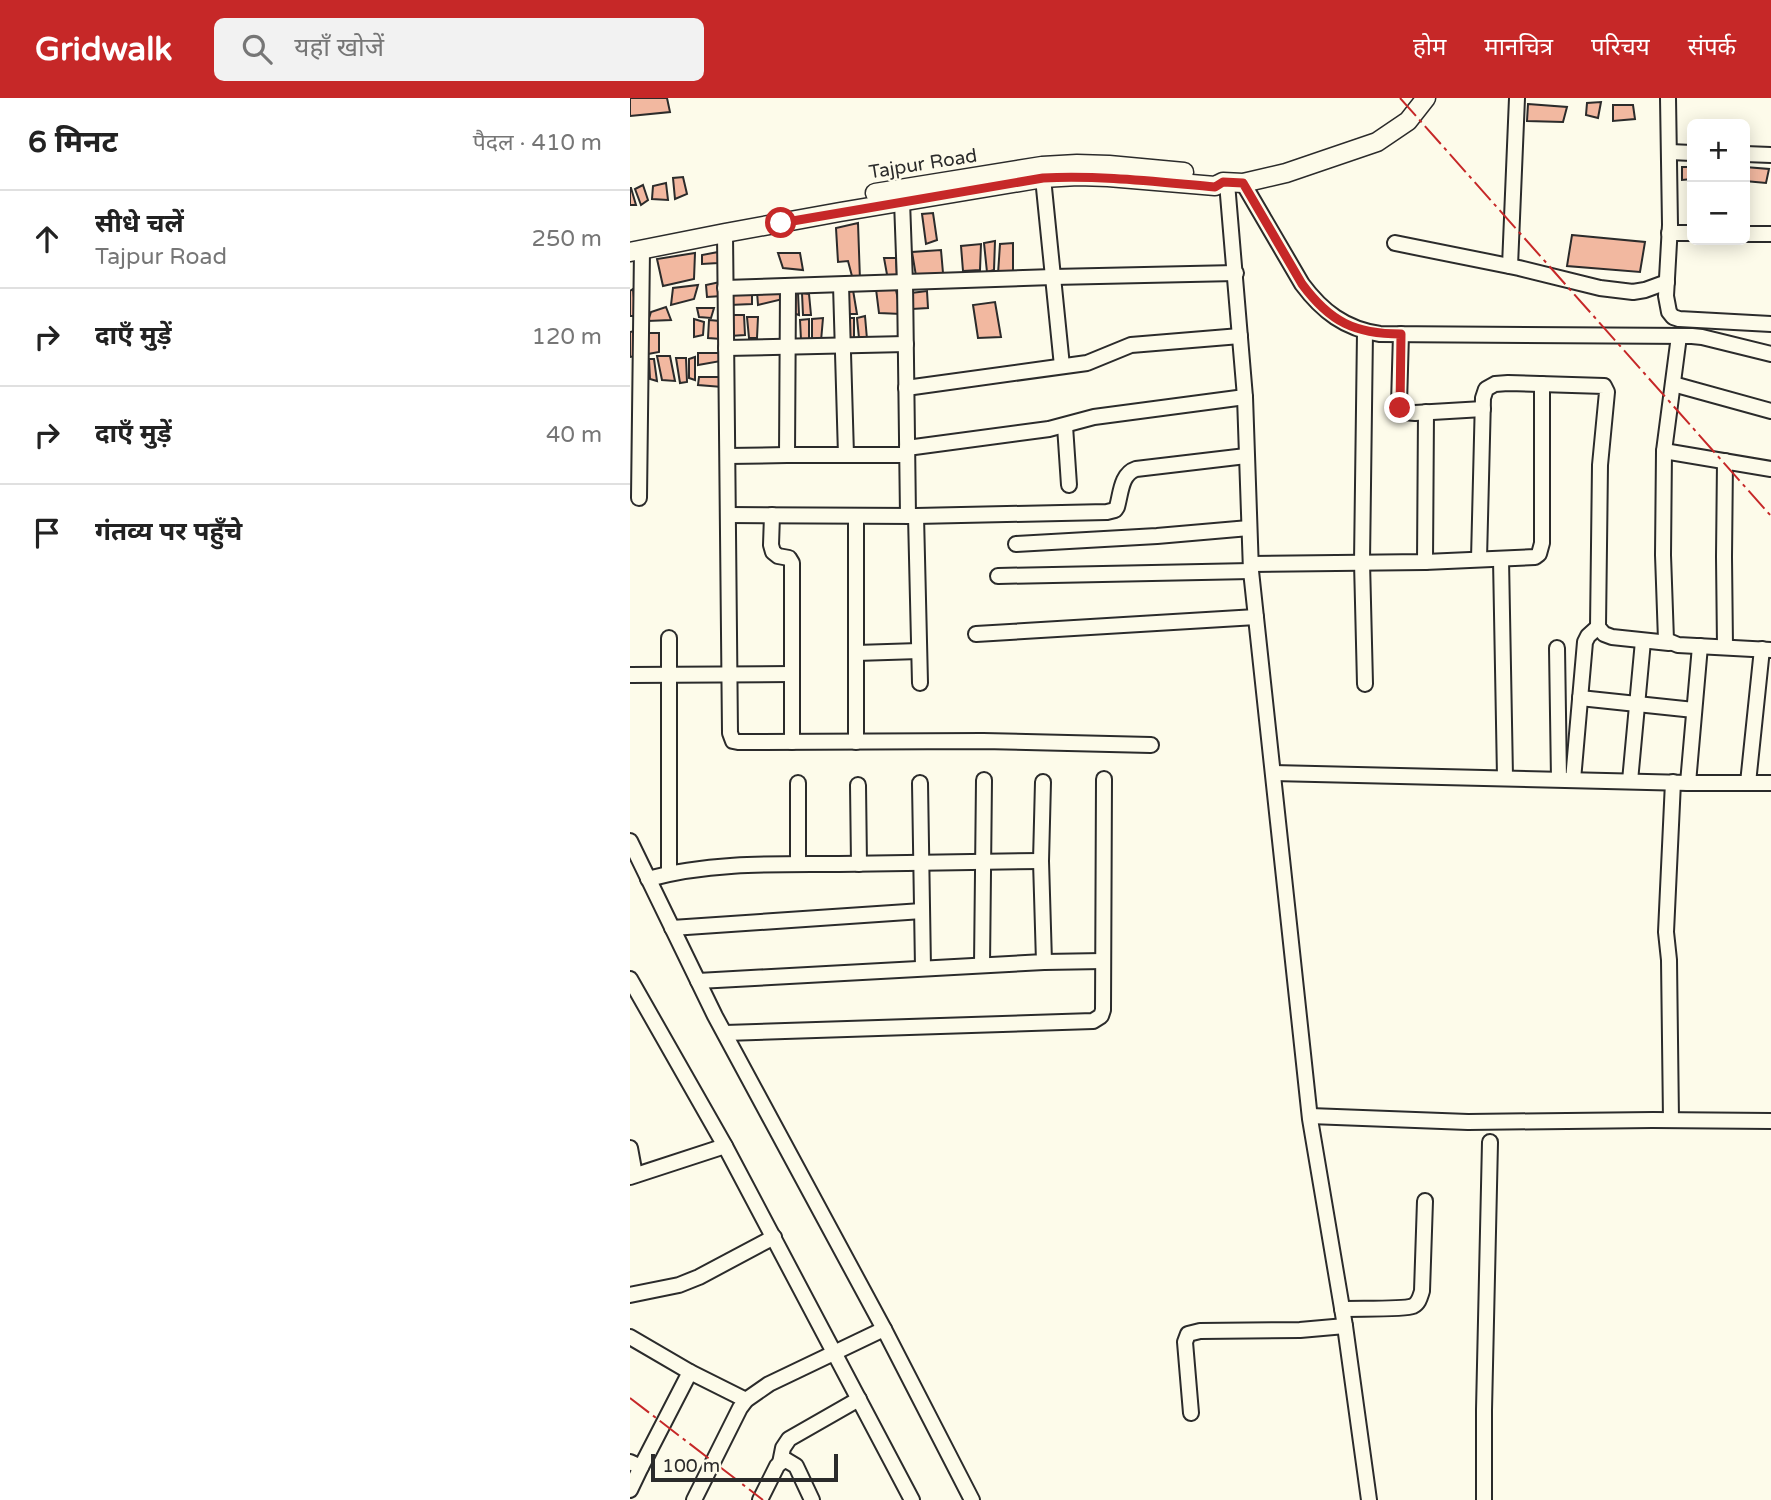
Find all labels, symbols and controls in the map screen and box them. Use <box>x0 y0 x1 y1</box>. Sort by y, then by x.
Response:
search box <box>214 18 704 81</box>
text: Gridwalk <box>35 30 172 69</box>
icon: search <box>238 30 276 68</box>
text: यहाँ खोजें <box>294 32 384 63</box>
text: होम <box>1413 33 1446 62</box>
text: मानचित्र <box>1484 33 1553 62</box>
text: परिचय <box>1591 33 1650 62</box>
text: संपर्क <box>1688 33 1736 62</box>
map controls <box>1687 119 1750 245</box>
button: + <box>1687 119 1750 182</box>
text: 6 मिनट <box>28 124 118 161</box>
text: पैदल · 410 m <box>473 129 602 157</box>
street label: Tajpur Road <box>867 145 979 183</box>
button: − <box>1687 182 1750 245</box>
route start <box>765 207 796 238</box>
text: सीधे चलें <box>95 208 184 239</box>
icon: ahead <box>28 220 66 258</box>
text: 250 m <box>532 225 602 253</box>
text: Tajpur Road <box>95 243 227 271</box>
icon: right <box>28 318 66 356</box>
text: दाएँ मुड़ें <box>95 320 172 351</box>
text: 120 m <box>532 323 602 351</box>
route end <box>1384 392 1415 423</box>
icon: right <box>28 416 66 454</box>
text: दाएँ मुड़ें <box>95 418 172 449</box>
text: 40 m <box>546 421 602 449</box>
icon: arrive <box>28 514 66 552</box>
text: गंतव्य पर पहुँचे <box>95 516 242 547</box>
scale bar <box>651 1451 838 1483</box>
text: 100 m <box>662 1455 720 1477</box>

